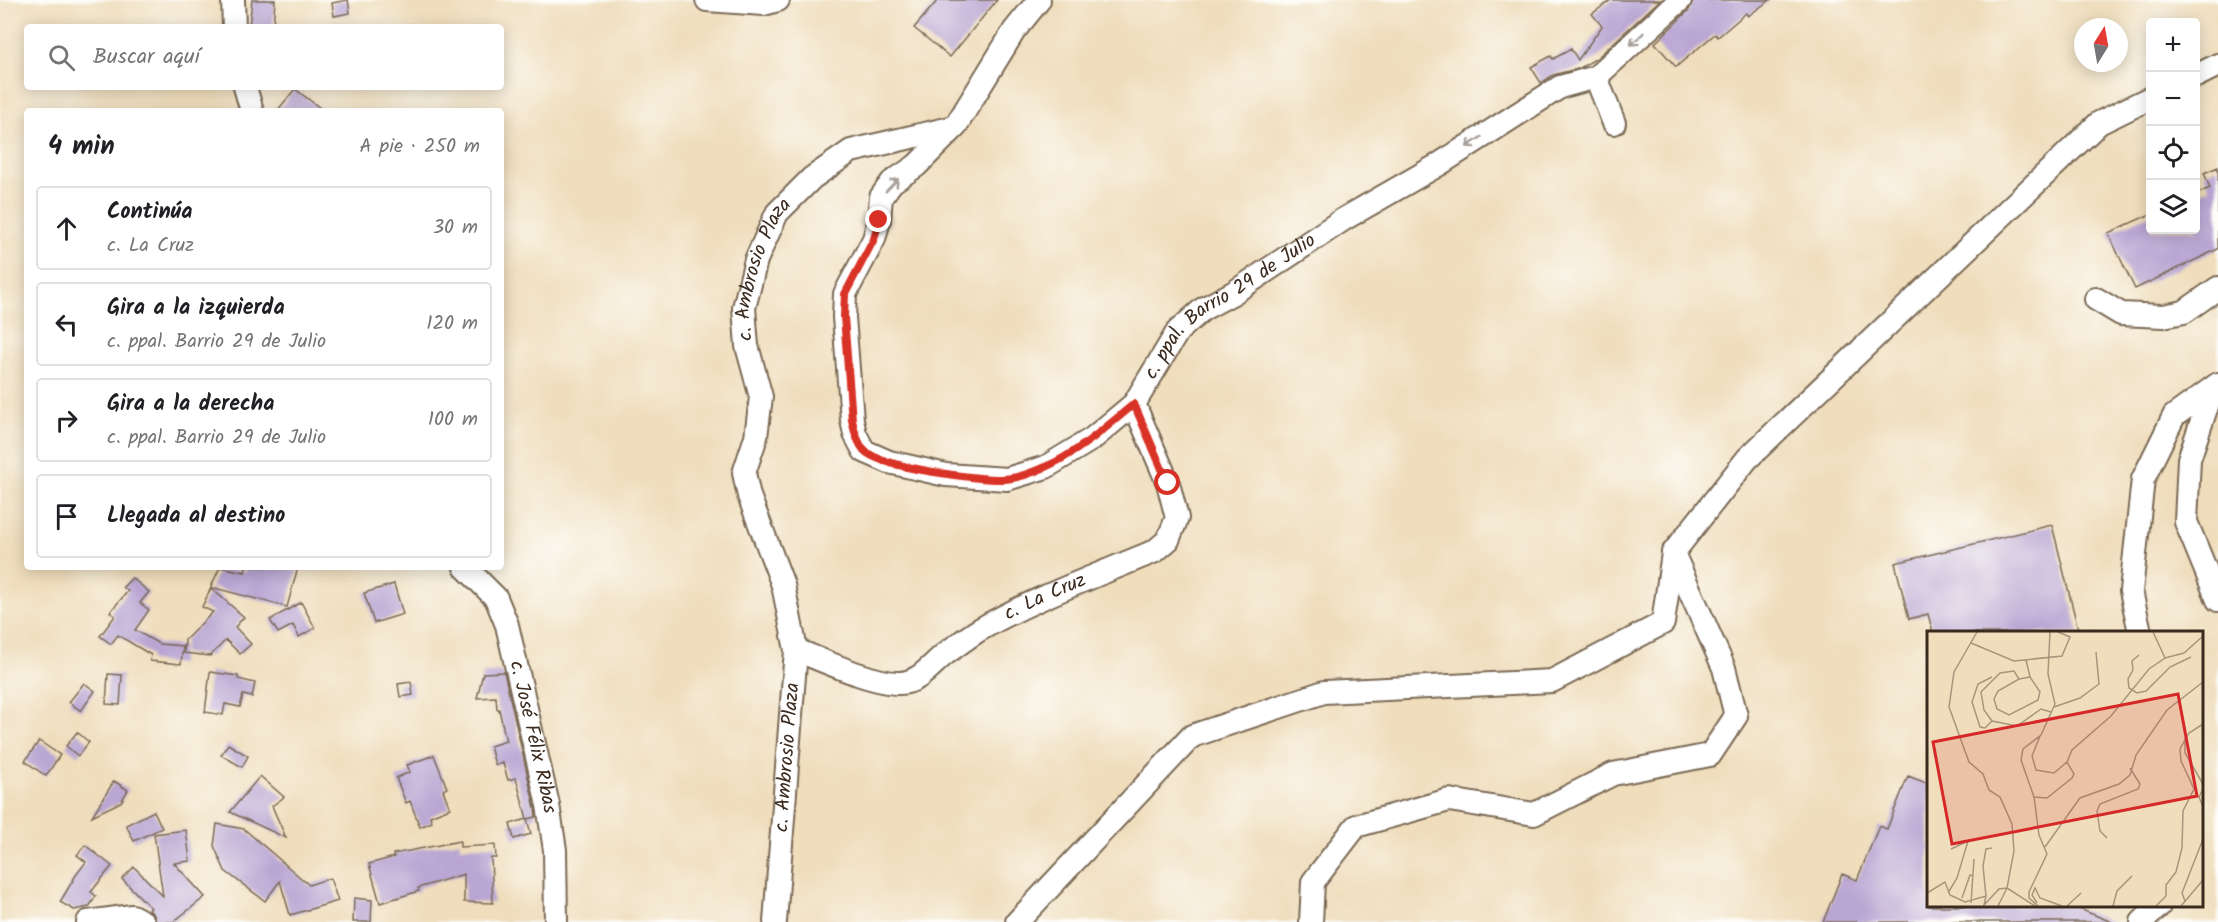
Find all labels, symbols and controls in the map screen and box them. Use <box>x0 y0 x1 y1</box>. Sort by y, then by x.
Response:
north arrow <box>2074 18 2128 72</box>
map controls <box>2146 18 2200 234</box>
button: + <box>2146 18 2200 72</box>
search box <box>24 24 504 90</box>
one-way arrow <box>1629 32 1644 46</box>
text: Buscar aquí <box>93 40 200 75</box>
icon: search <box>45 41 78 74</box>
button: − <box>2146 72 2200 126</box>
text: 4 min <box>48 126 115 168</box>
button: locate <box>2146 126 2200 180</box>
text: A pie · 250 m <box>359 131 480 163</box>
one-way arrow <box>1466 136 1483 148</box>
one-way arrow <box>884 177 899 192</box>
button: layers <box>2146 180 2200 234</box>
street label: c. Ambrosio Plaza <box>728 191 799 342</box>
text: Continúa <box>107 195 192 230</box>
route end <box>865 206 891 232</box>
icon: ahead <box>50 212 83 245</box>
text: 30 m <box>433 212 478 244</box>
street label: c. ppal. Barrio 29 de Julio <box>1136 226 1323 386</box>
text: c. La Cruz <box>107 230 194 262</box>
text: Gira a la izquierda <box>107 291 285 326</box>
icon: left <box>50 308 83 341</box>
text: 120 m <box>426 308 478 340</box>
text: c. ppal. Barrio 29 de Julio <box>107 326 326 358</box>
text: Gira a la derecha <box>107 387 274 422</box>
icon: right <box>50 404 83 437</box>
text: 100 m <box>428 404 478 436</box>
text: c. ppal. Barrio 29 de Julio <box>107 422 326 454</box>
route start <box>1154 469 1180 495</box>
text: Llegada al destino <box>107 499 285 534</box>
icon: arrive <box>50 500 83 533</box>
street label: c. La Cruz <box>998 565 1091 630</box>
inset map <box>1927 631 2203 907</box>
street label: c. José Félix Ribas <box>500 658 565 816</box>
street label: c. Ambrosio Plaza <box>766 682 809 833</box>

